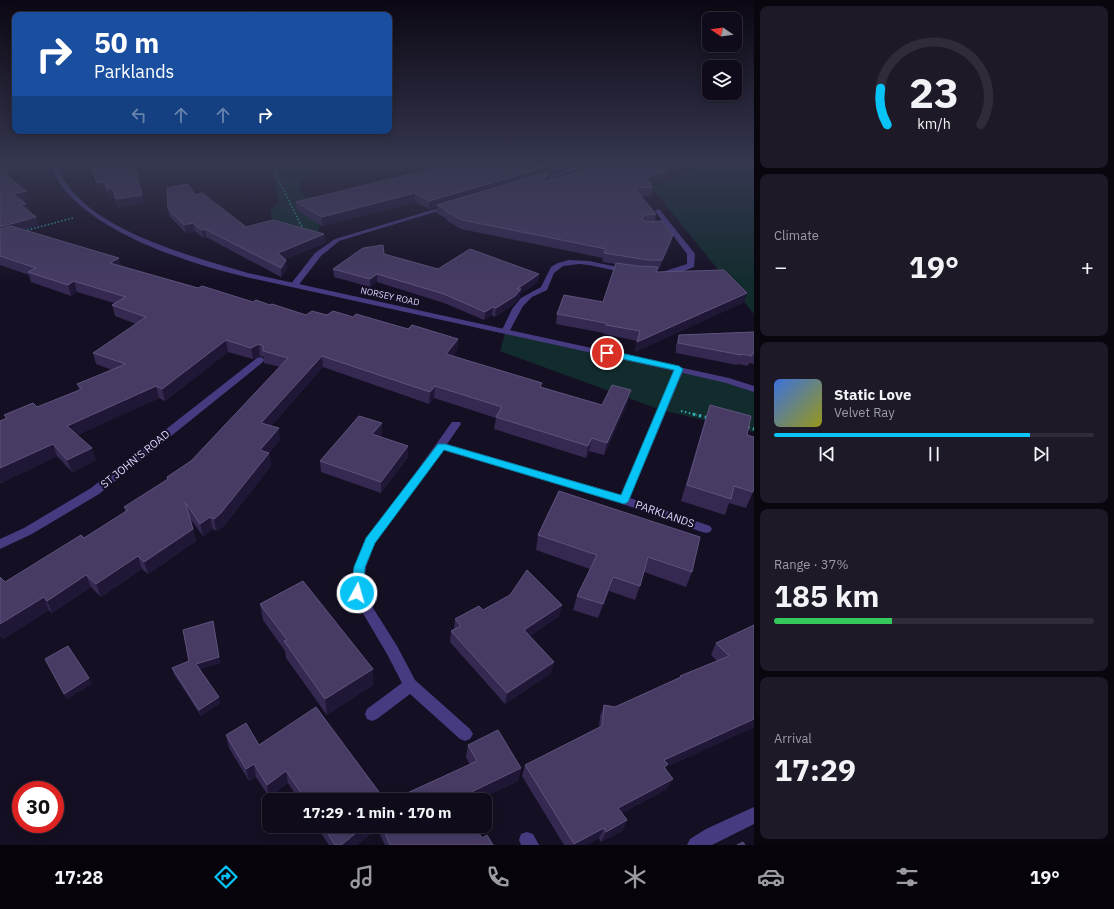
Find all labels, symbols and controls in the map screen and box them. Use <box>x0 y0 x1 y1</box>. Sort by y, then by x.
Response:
north arrow <box>702 12 742 52</box>
map controls <box>702 12 742 100</box>
text: 50 m <box>94 24 159 61</box>
icon: right <box>28 28 80 80</box>
text: Parklands <box>94 60 174 83</box>
button: layers <box>702 60 742 100</box>
text: 23 <box>909 65 959 119</box>
icon: left <box>128 104 150 126</box>
icon: ahead <box>170 104 192 126</box>
icon: ahead <box>212 104 234 126</box>
icon: right <box>254 104 276 126</box>
text: km/h <box>917 113 951 132</box>
text: Climate <box>774 227 819 244</box>
text: 19° <box>909 247 959 286</box>
text: − <box>774 252 787 281</box>
text: + <box>1081 252 1094 281</box>
street label: NORSEY ROAD <box>360 284 420 308</box>
pin <box>590 336 624 370</box>
icon: arrive <box>596 342 618 364</box>
text: Static Love <box>834 385 911 404</box>
text: Velvet Ray <box>834 404 895 421</box>
street label: ST JOHN'S ROAD <box>98 427 172 491</box>
icon: previous <box>816 443 838 465</box>
icon: pause <box>923 443 945 465</box>
icon: next <box>1030 443 1052 465</box>
street label: PARKLANDS <box>634 497 696 531</box>
text: Range · 37% <box>774 556 848 573</box>
position arrow <box>336 572 378 614</box>
text: 185 km <box>774 576 879 615</box>
text: Arrival <box>774 730 812 747</box>
text: 17:29 <box>774 750 856 789</box>
speed limit sign: 30 <box>12 781 64 833</box>
text: 17:29 · 1 min · 170 m <box>303 803 451 822</box>
icon: directions <box>212 863 240 891</box>
icon: music <box>348 863 376 891</box>
icon: phone <box>484 863 512 891</box>
icon: climate <box>621 863 649 891</box>
icon: car <box>757 863 785 891</box>
icon: filters <box>893 863 921 891</box>
text: 17:28 <box>54 866 103 889</box>
text: 19° <box>1030 866 1060 889</box>

